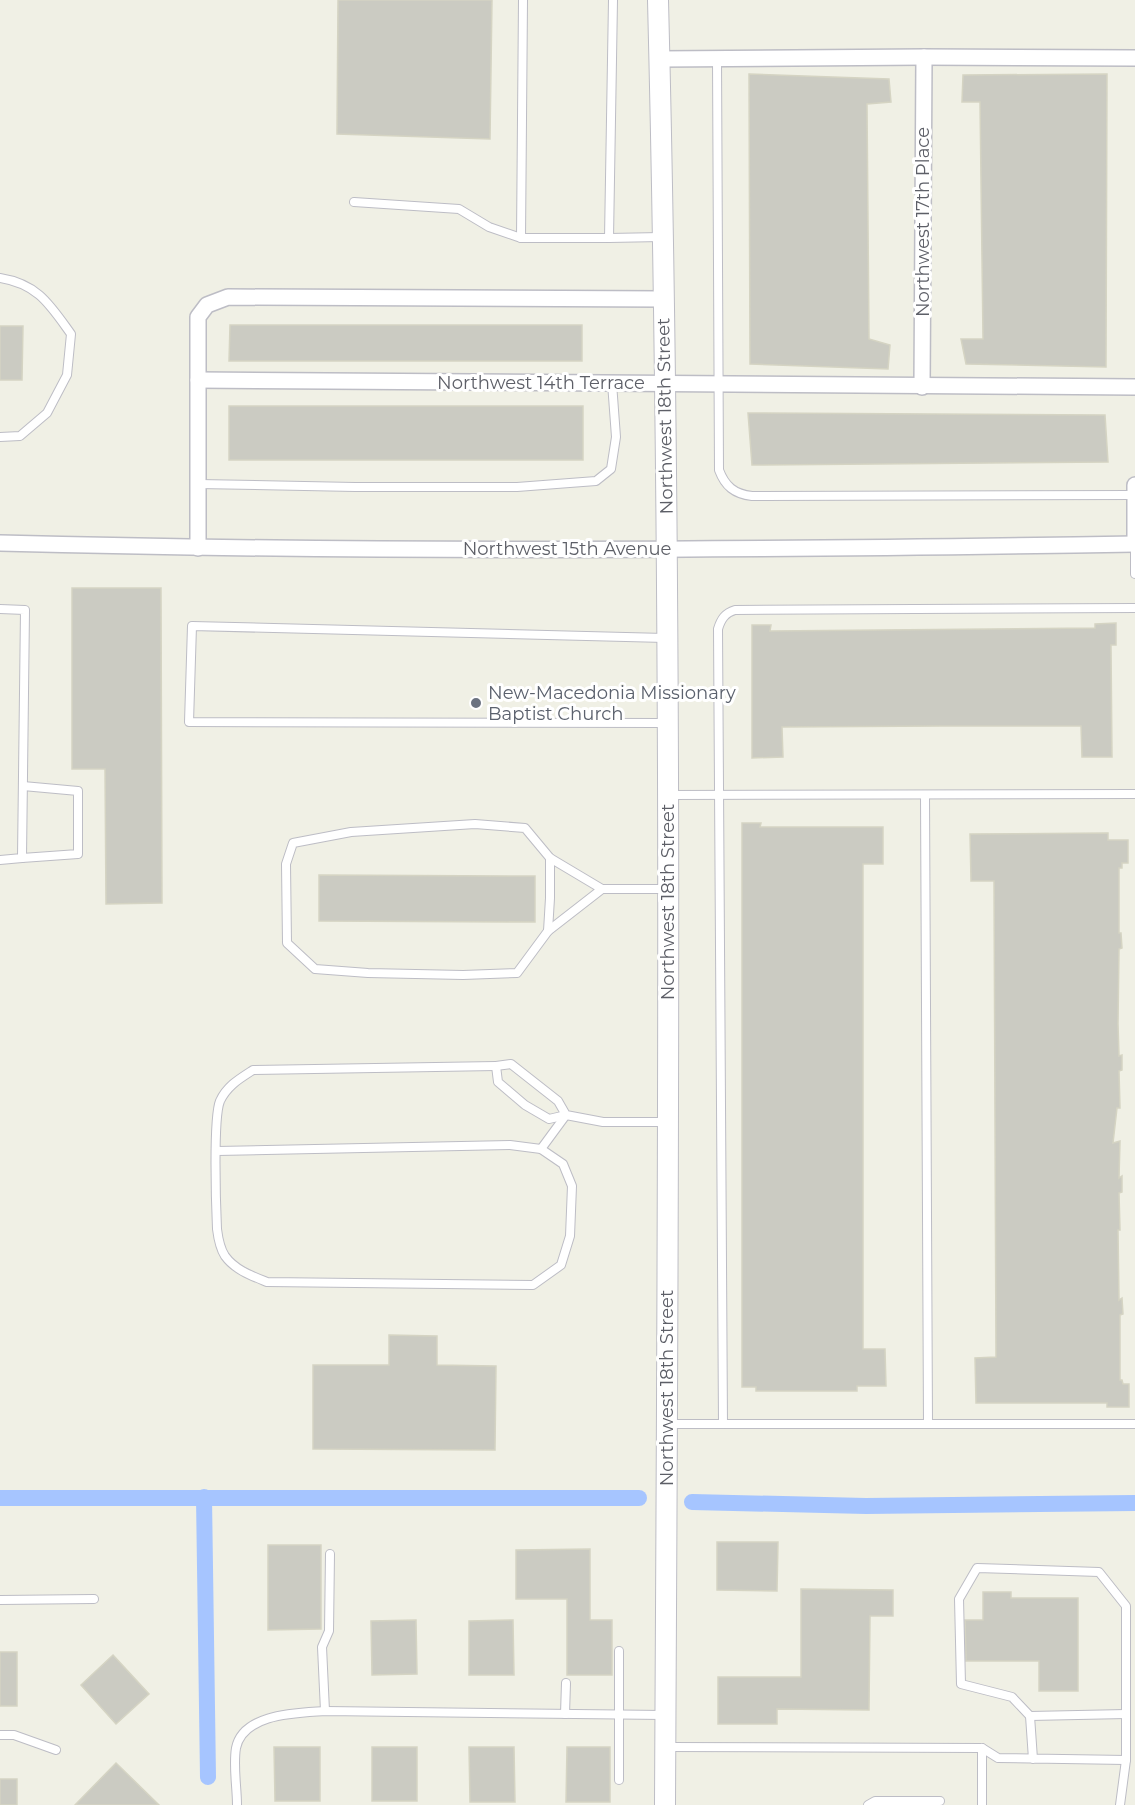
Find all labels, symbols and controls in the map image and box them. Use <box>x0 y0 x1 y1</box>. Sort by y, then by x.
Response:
street label: Northwest 17th Place <box>912 127 934 317</box>
street label: Northwest 18th Street <box>652 318 678 514</box>
street label: Northwest 14th Terrace <box>437 372 645 394</box>
street label: Northwest 15th Avenue <box>463 538 671 560</box>
place label: New-Macedonia Missionary Baptist Church <box>488 682 736 725</box>
marker: New-Macedonia Missionary Baptist Church <box>469 696 483 710</box>
street label: Northwest 18th Street <box>657 804 679 1000</box>
street label: Northwest 18th Street <box>656 1290 678 1486</box>

